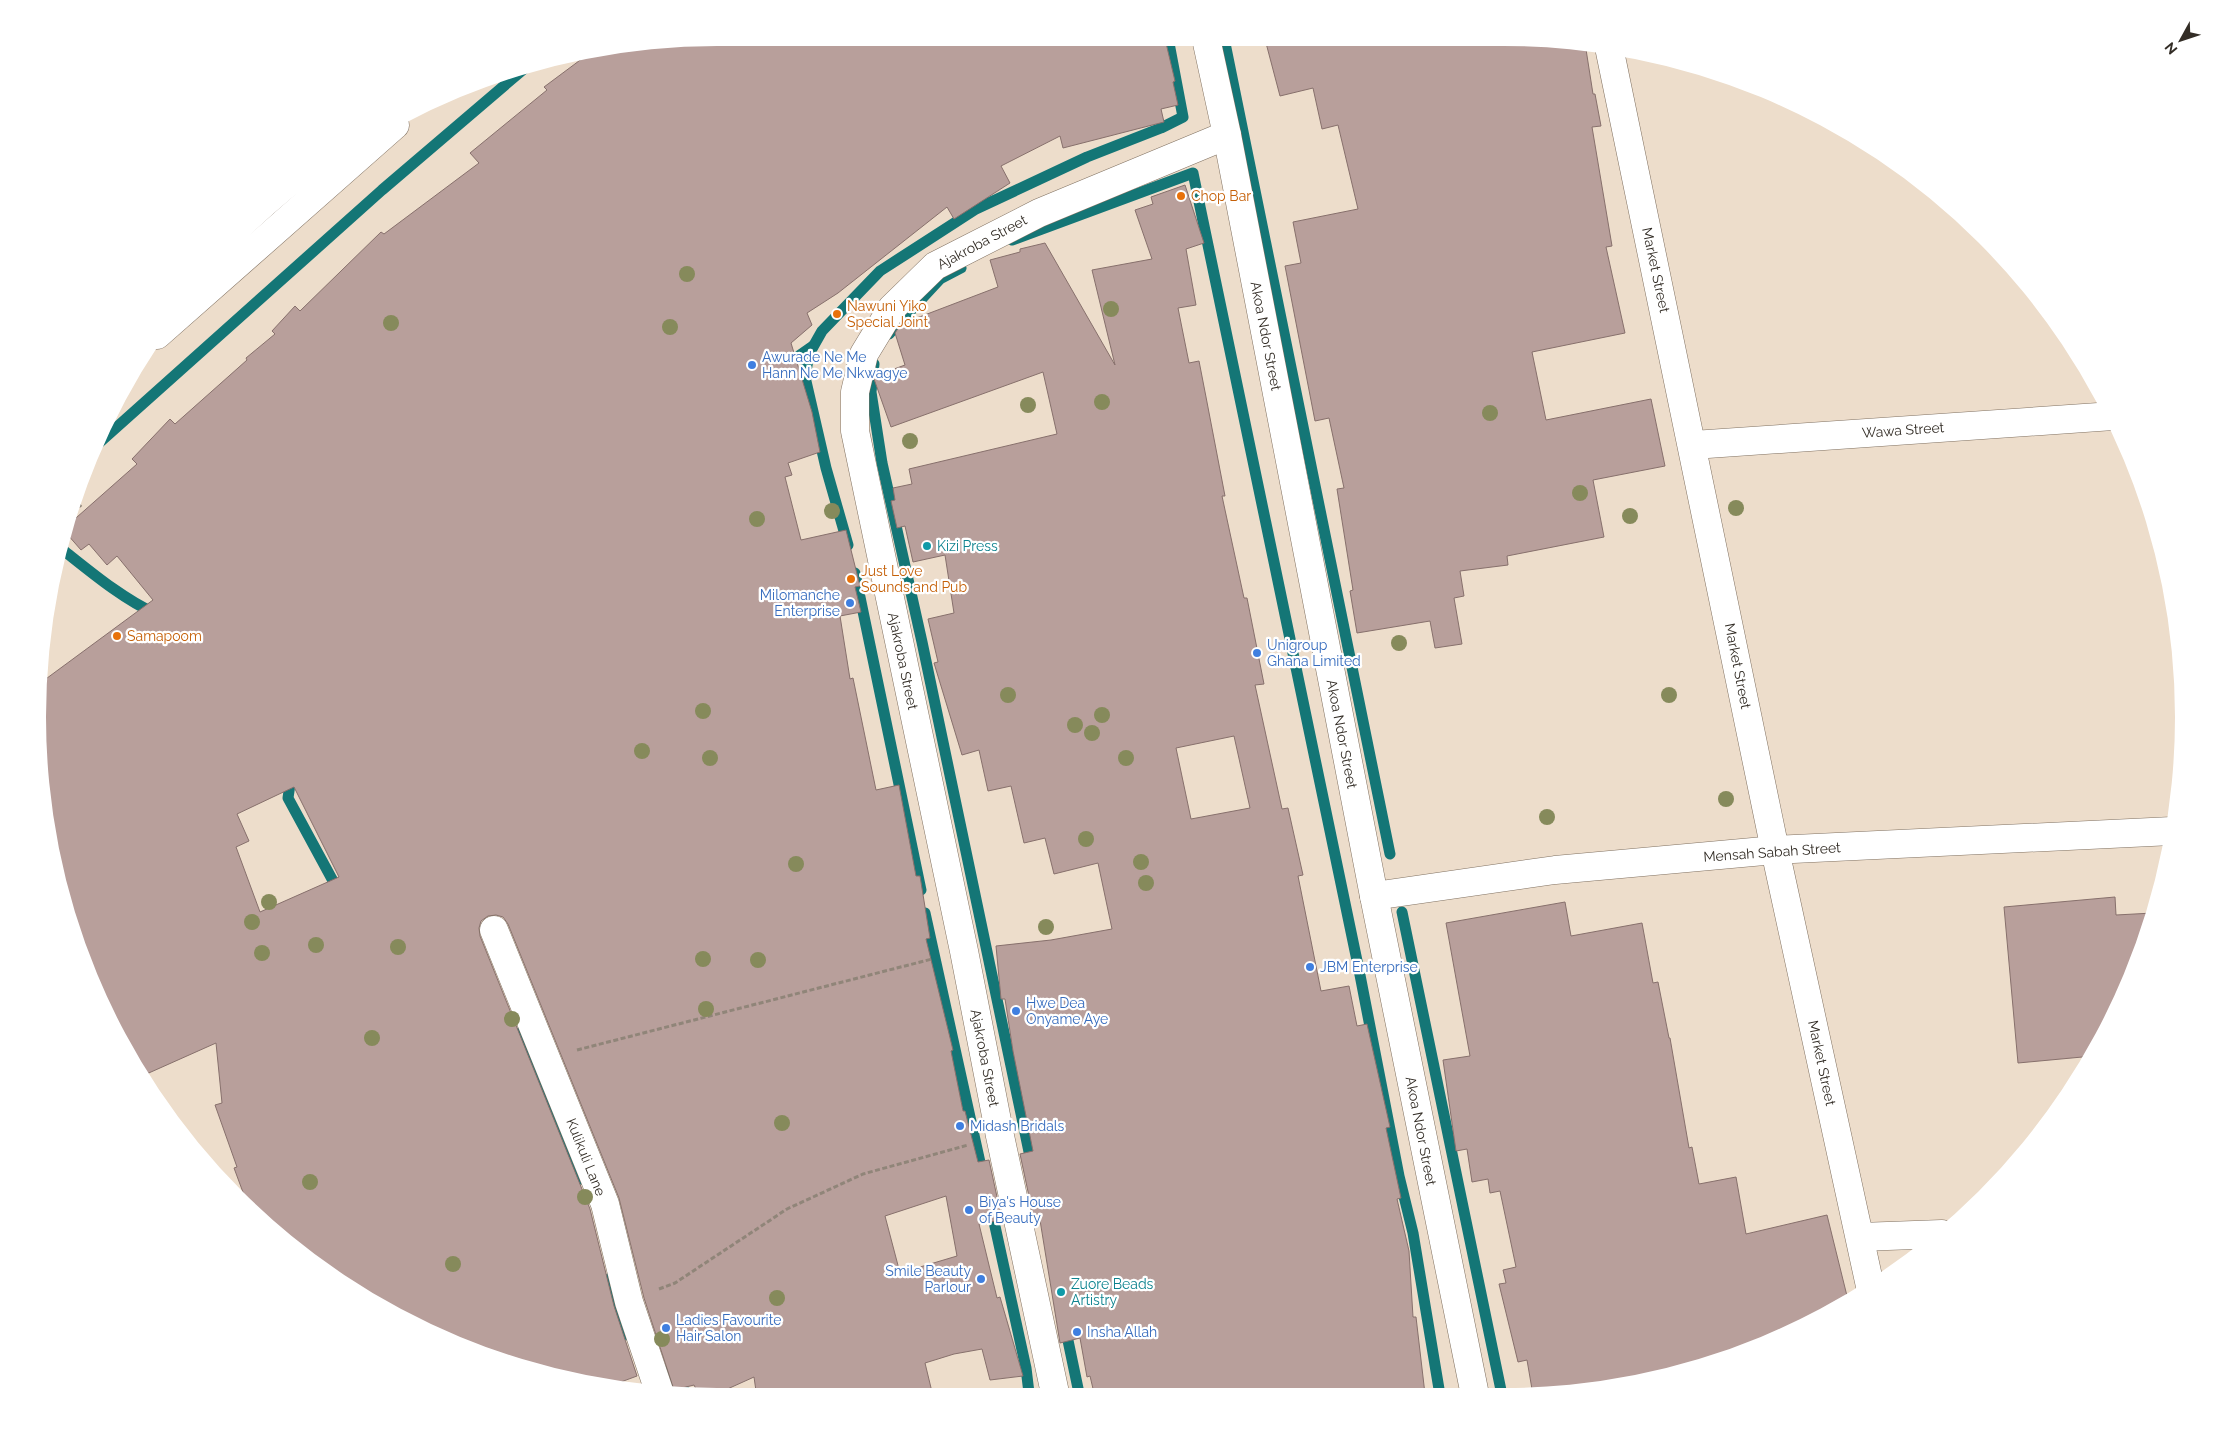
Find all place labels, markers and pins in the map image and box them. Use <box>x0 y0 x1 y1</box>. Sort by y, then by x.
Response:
place label: Chop Bar <box>1191 188 1251 204</box>
marker: Chop Bar <box>1175 190 1187 202</box>
place label: Nawuni Yiko Special Joint <box>847 298 928 330</box>
marker: Nawuni Yiko Special Joint <box>831 308 843 320</box>
place label: Awurade Ne Me Hann Ne Me Nkwagye <box>762 349 907 381</box>
marker: Awurade Ne Me Hann Ne Me Nkwagye <box>746 359 758 371</box>
place label: Kizi Press <box>937 538 998 554</box>
marker: Kizi Press <box>921 540 933 552</box>
place label: Just Love Sounds and Pub <box>861 563 967 595</box>
marker: Just Love Sounds and Pub <box>845 573 857 585</box>
place label: Milomanche Enterprise <box>760 587 840 619</box>
marker: Milomanche Enterprise <box>844 597 856 609</box>
place label: Samapoom <box>127 628 202 644</box>
marker: Samapoom <box>111 630 123 642</box>
place label: Unigroup Ghana Limited <box>1267 637 1361 669</box>
marker: Unigroup Ghana Limited <box>1251 647 1263 659</box>
place label: JBM Enterprise <box>1320 959 1418 975</box>
marker: JBM Enterprise <box>1304 961 1316 973</box>
place label: Hwe Dea Onyame Aye <box>1026 995 1108 1027</box>
marker: Hwe Dea Onyame Aye <box>1010 1005 1022 1017</box>
place label: Midash Bridals <box>970 1118 1065 1134</box>
marker: Midash Bridals <box>954 1120 966 1132</box>
place label: Biya's House of Beauty <box>979 1194 1061 1226</box>
marker: Biya's House of Beauty <box>963 1204 975 1216</box>
place label: Smile Beauty Parlour <box>885 1263 971 1295</box>
marker: Smile Beauty Parlour <box>975 1273 987 1285</box>
place label: Zuore Beads Artistry <box>1071 1276 1154 1308</box>
marker: Zuore Beads Artistry <box>1055 1286 1067 1298</box>
place label: Ladies Favourite Hair Salon <box>676 1312 781 1344</box>
marker: Ladies Favourite Hair Salon <box>660 1322 672 1334</box>
place label: Insha Allah <box>1087 1324 1157 1340</box>
marker: Insha Allah <box>1071 1326 1083 1338</box>

